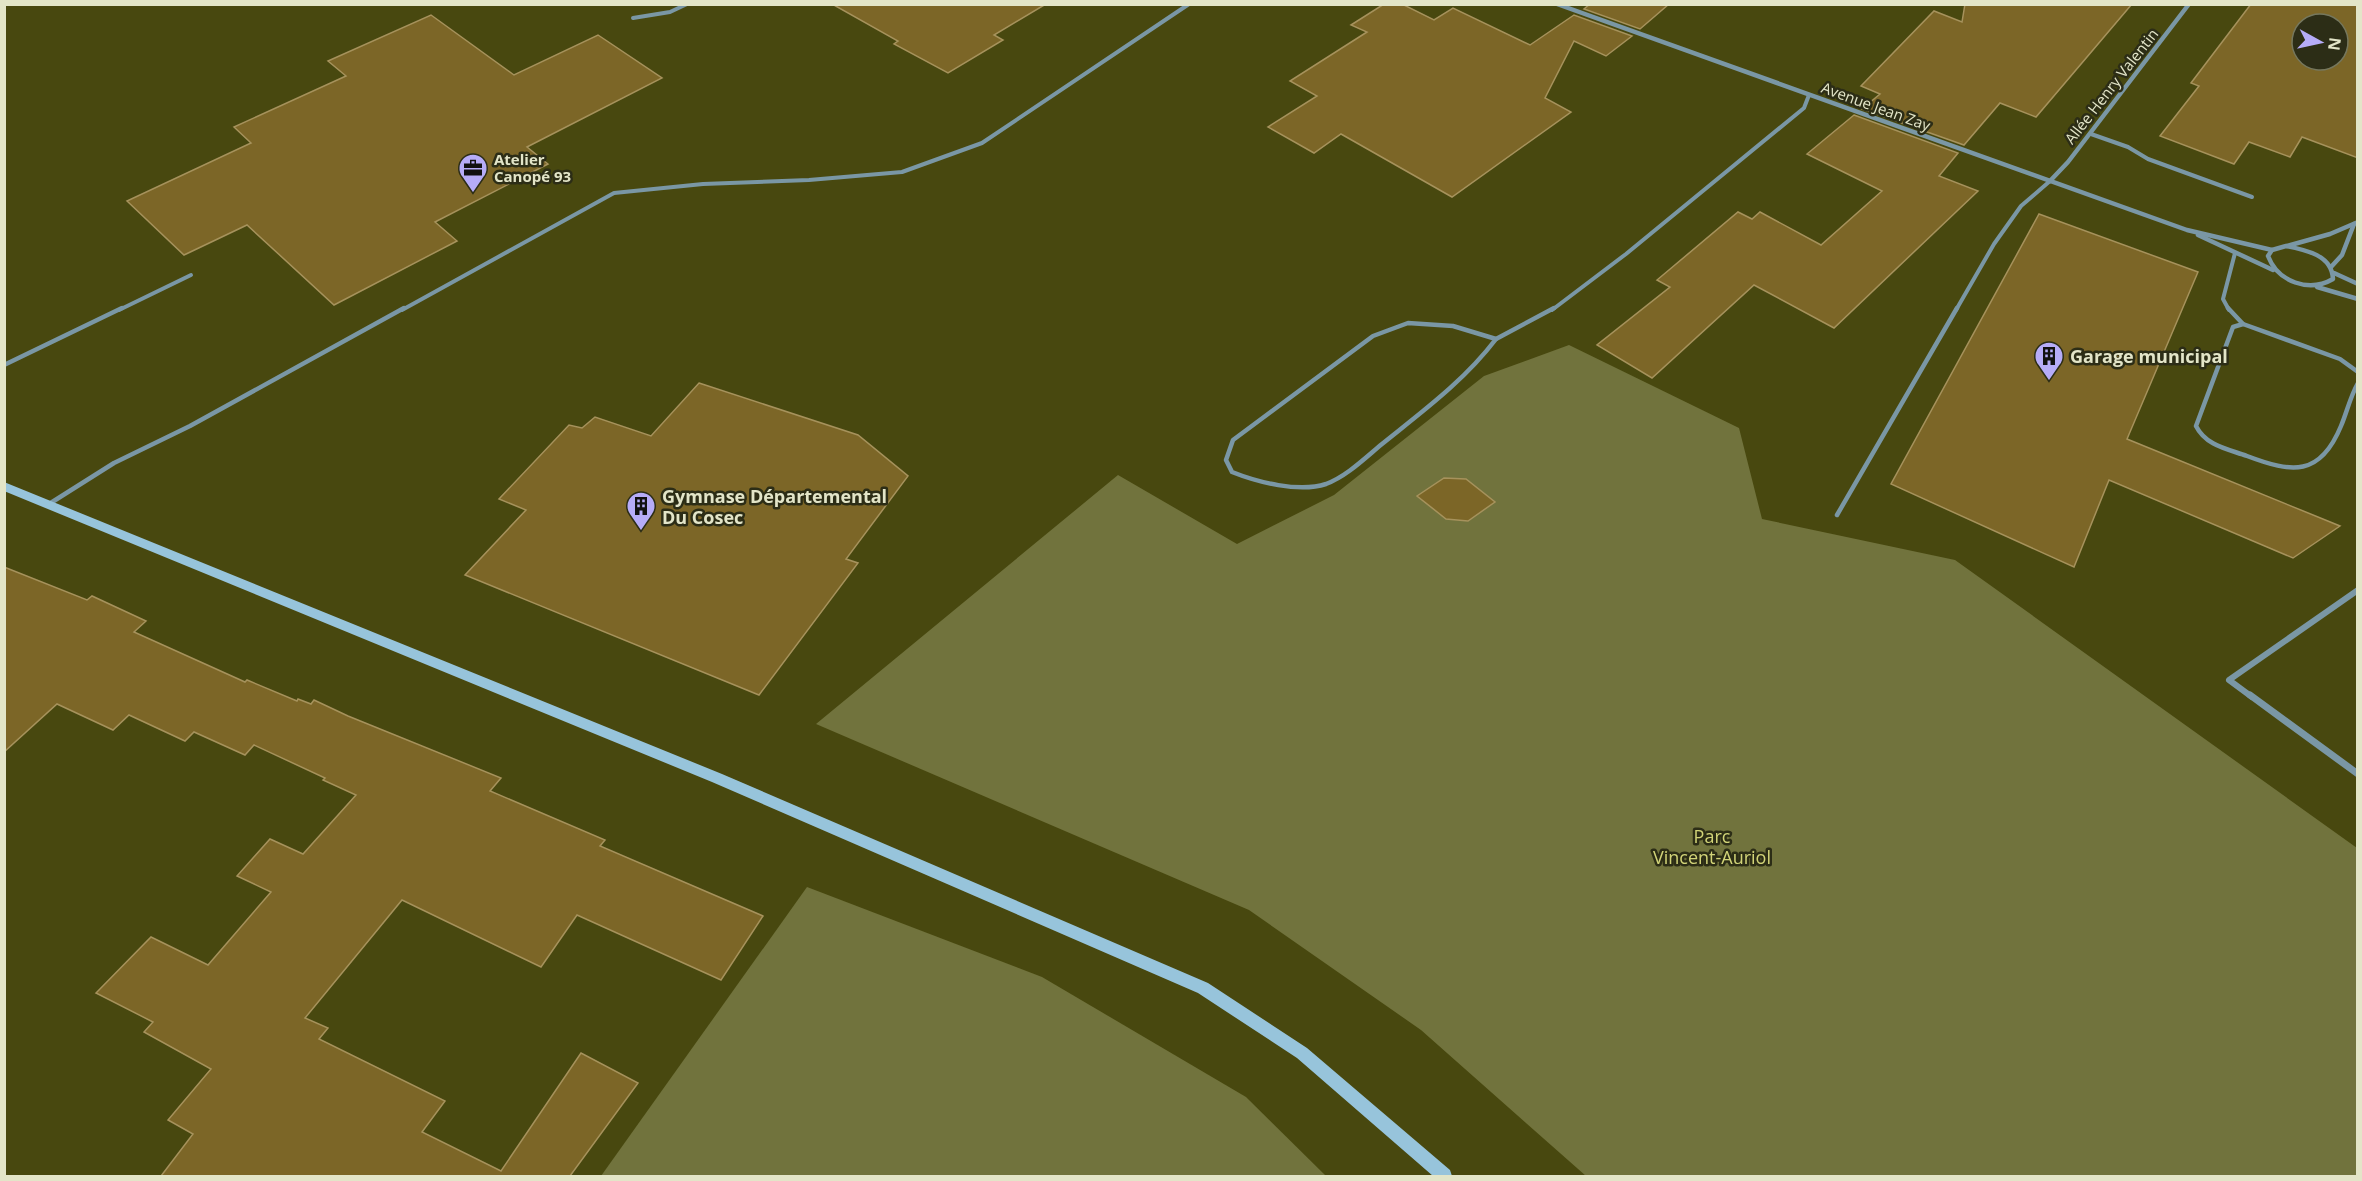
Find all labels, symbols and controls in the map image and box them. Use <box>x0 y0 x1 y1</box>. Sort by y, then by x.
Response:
north arrow <box>2290 12 2350 72</box>
street label: Allée Henry Valentin <box>2060 24 2162 148</box>
text: N <box>2323 36 2347 52</box>
street label: Avenue Jean Zay <box>1819 77 1934 135</box>
place label: Atelier Canopé 93 <box>494 149 571 186</box>
office icon: Atelier Canopé 93 <box>457 152 489 194</box>
building icon: Garage municipal <box>2033 340 2065 382</box>
place label: Garage municipal <box>2070 344 2228 368</box>
place label: Gymnase Départemental Du Cosec <box>662 484 887 529</box>
building icon: Gymnase Départemental Du Cosec <box>625 490 657 532</box>
park label: Parc Vincent-Auriol <box>1653 824 1771 869</box>

